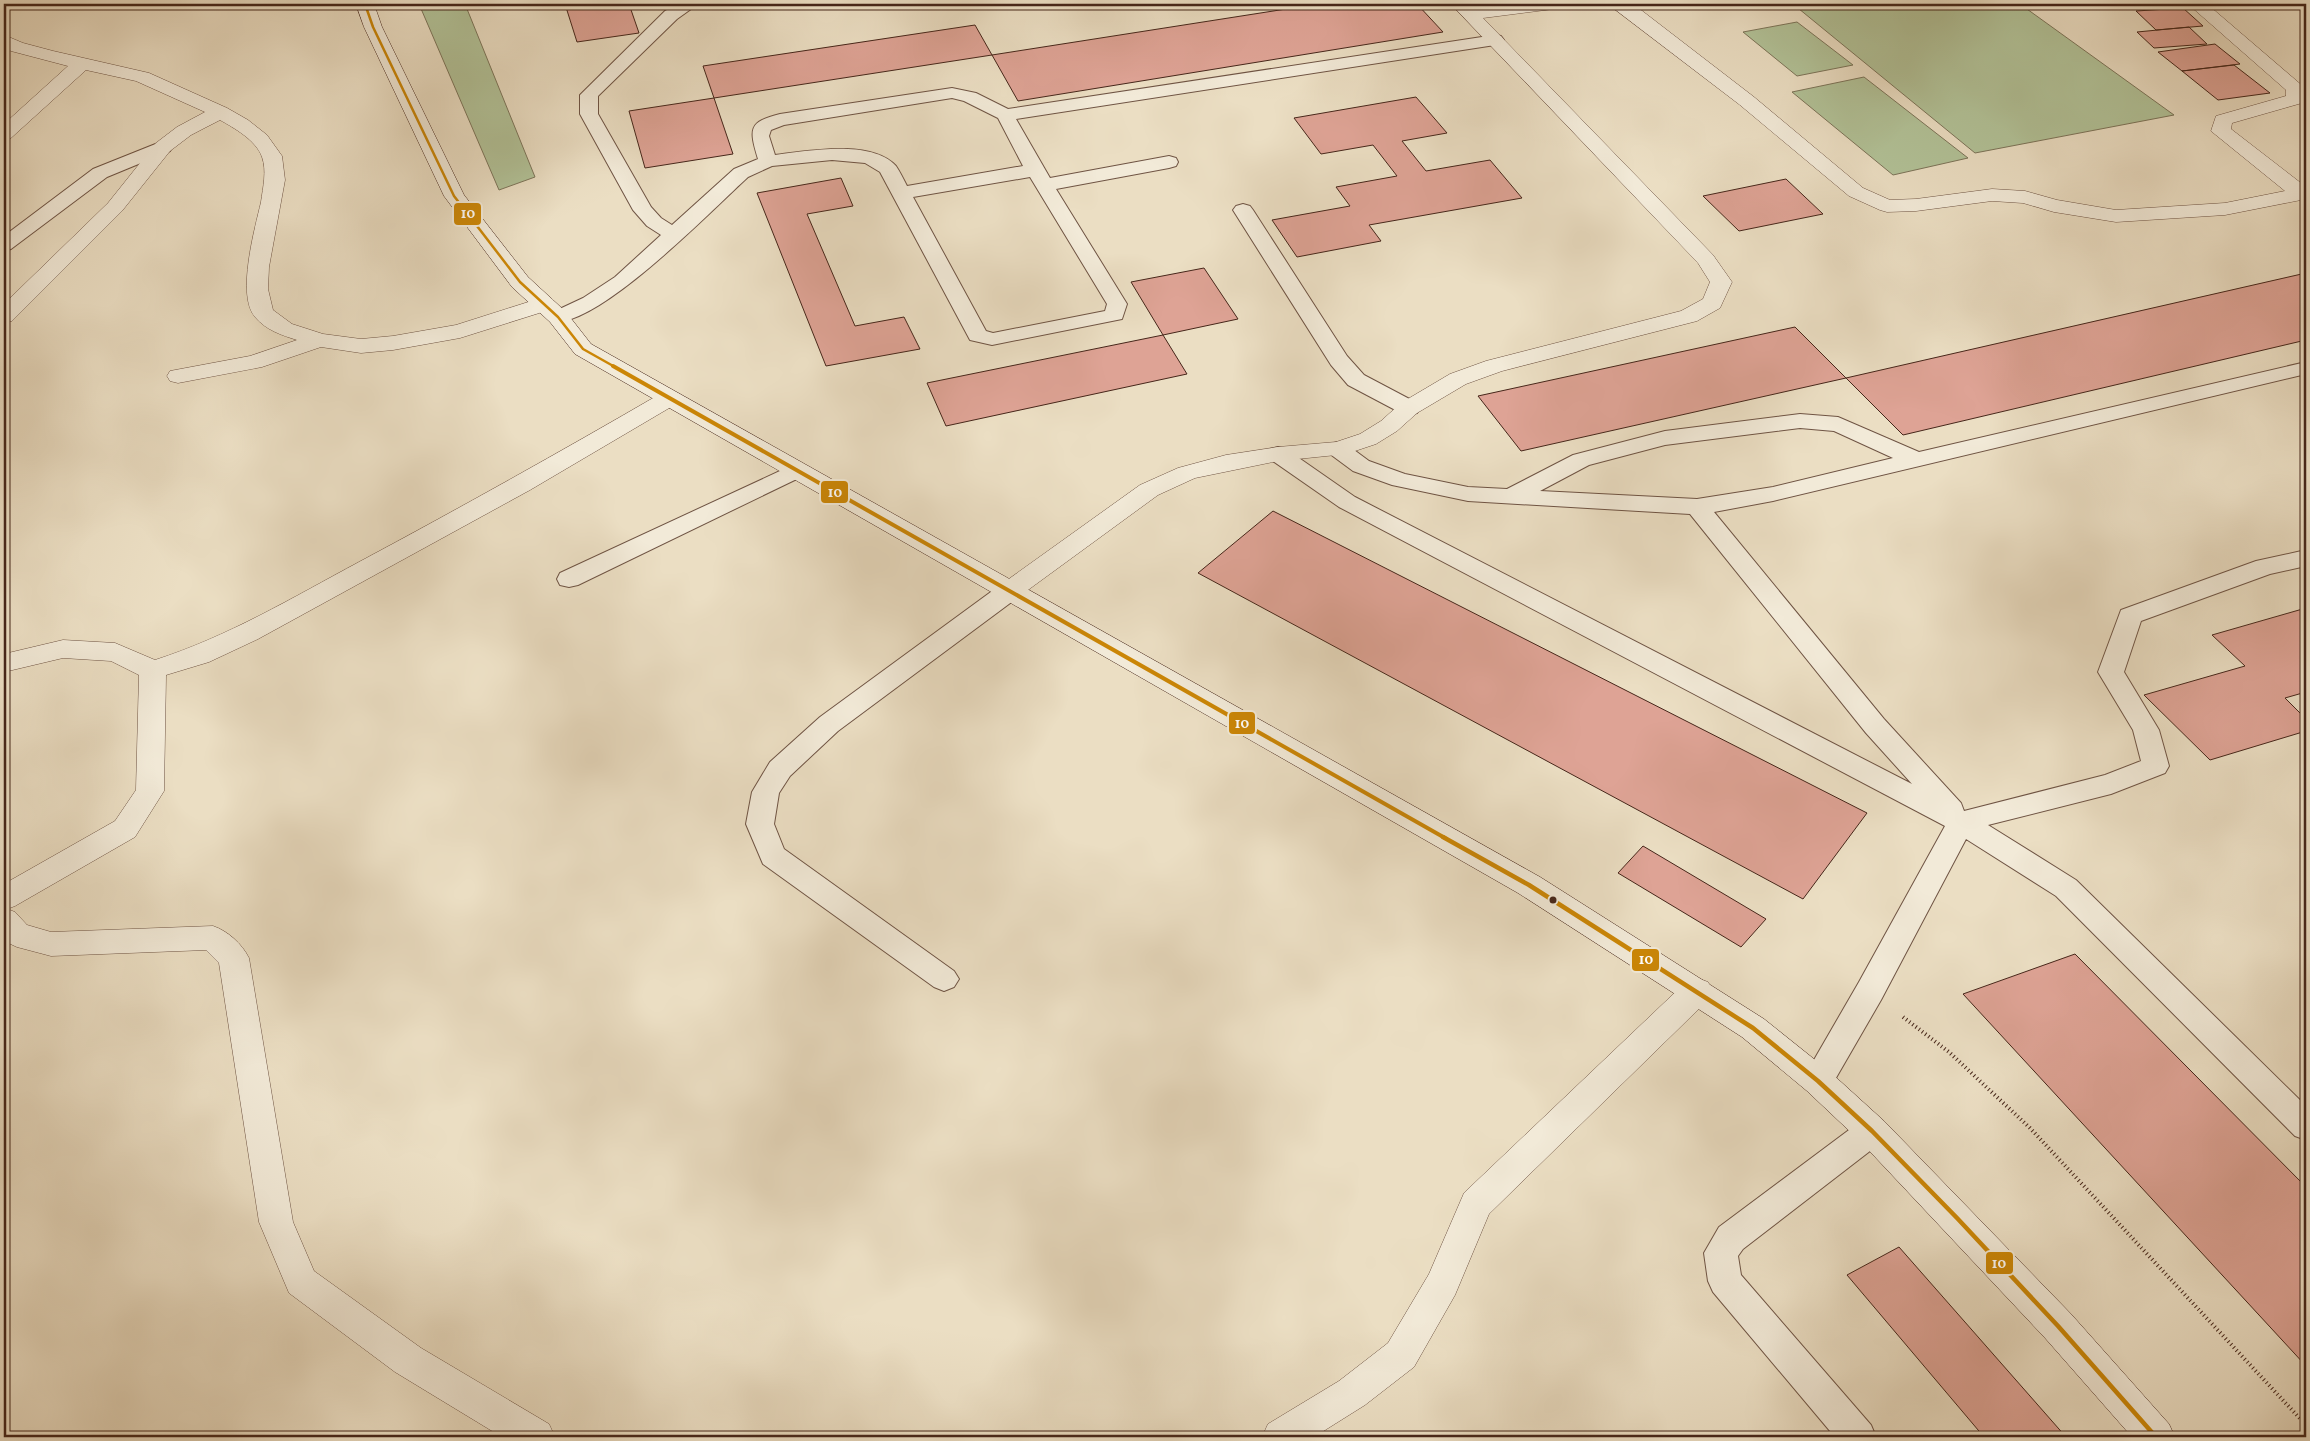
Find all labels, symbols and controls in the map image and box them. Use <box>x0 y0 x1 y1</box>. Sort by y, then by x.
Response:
line badge: 10 <box>453 202 482 226</box>
text: 10 <box>461 205 475 224</box>
line badge: 10 <box>820 480 849 504</box>
text: 10 <box>828 484 842 503</box>
line badge: 10 <box>1228 711 1256 735</box>
text: 10 <box>1235 715 1249 734</box>
unlabelled marker <box>1548 895 1558 905</box>
line badge: 10 <box>1631 948 1660 972</box>
text: 10 <box>1639 951 1653 970</box>
line badge: 10 <box>1985 1251 2014 1275</box>
text: 10 <box>1992 1255 2006 1274</box>

